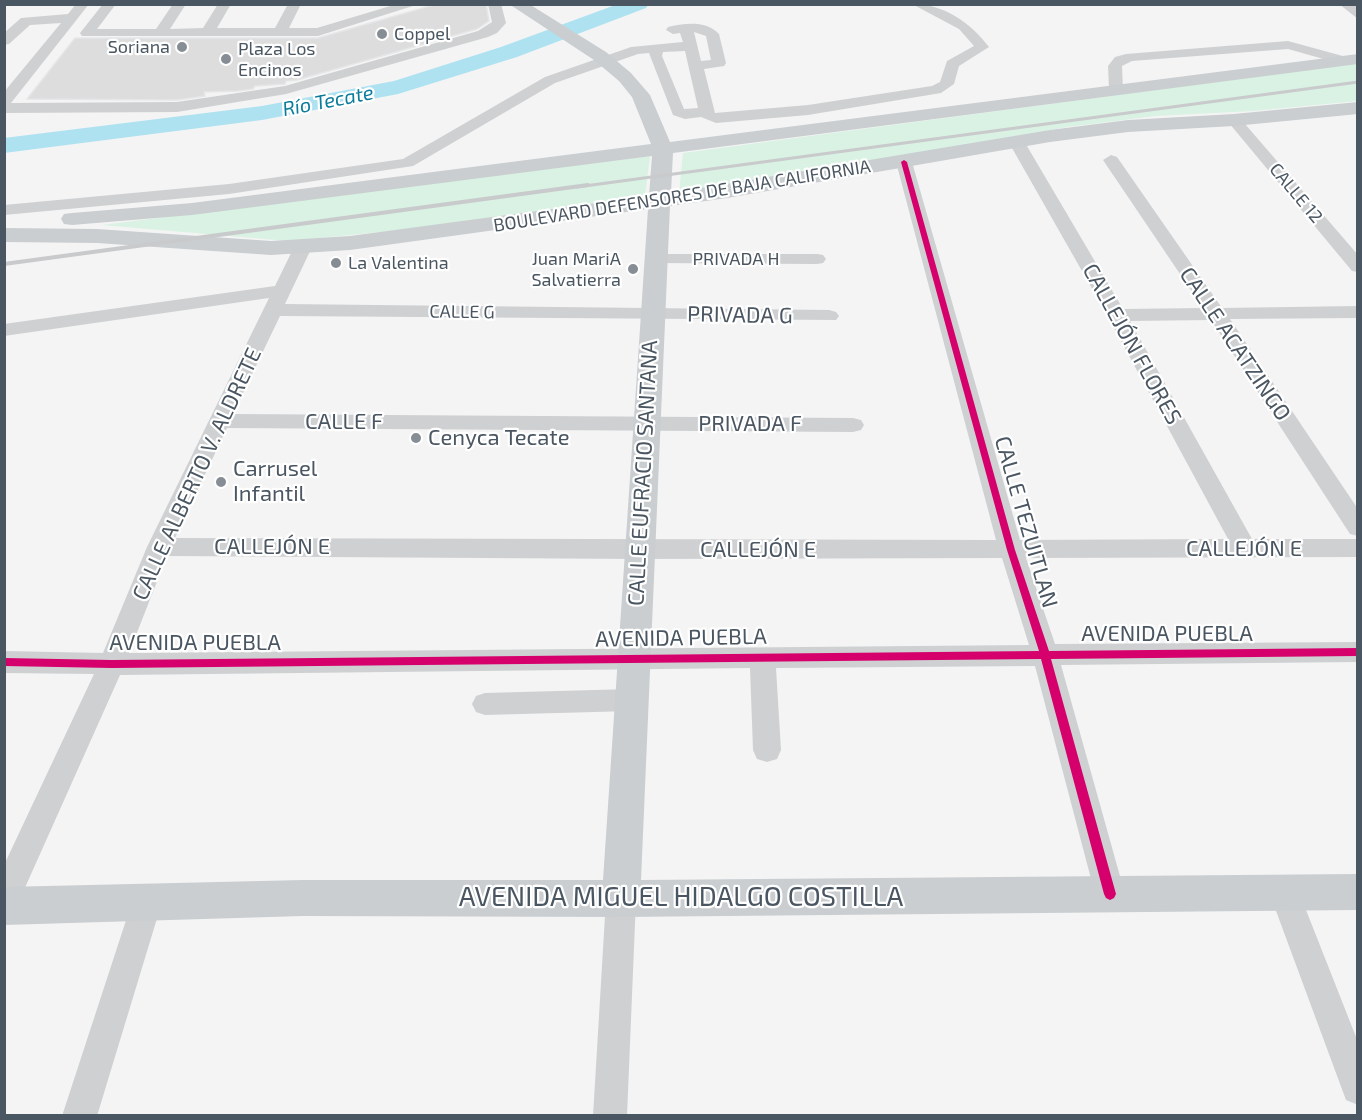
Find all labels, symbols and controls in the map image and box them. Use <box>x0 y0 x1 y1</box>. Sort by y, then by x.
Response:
place label: Coppel <box>394 23 450 45</box>
marker: Coppel <box>375 27 389 41</box>
place label: Soriana <box>108 36 170 58</box>
place label: Plaza Los Encinos <box>238 38 316 80</box>
marker: Soriana <box>175 40 189 54</box>
marker: Plaza Los Encinos <box>219 52 233 66</box>
water label: Río Tecate <box>280 80 376 122</box>
street label: BOULEVARD DEFENSORES DE BAJA CALIFORNIA <box>492 155 872 237</box>
street label: CALLE 12 <box>1265 159 1327 227</box>
place label: Juan MariA Salvatierra <box>531 248 621 290</box>
street label: PRIVADA H <box>692 248 780 270</box>
place label: La Valentina <box>348 252 449 274</box>
marker: La Valentina <box>329 256 343 270</box>
street label: CALLEJÓN FLORES <box>1077 259 1187 429</box>
marker: Juan MariA Salvatierra <box>626 262 640 276</box>
street label: CALLE ACATZINGO <box>1174 262 1296 426</box>
street label: CALLE G <box>429 301 495 323</box>
street label: PRIVADA G <box>687 301 793 329</box>
street label: CALLE EUFRACIO SANTANA <box>623 340 663 606</box>
street label: CALLE ALBERTO V. ALDRETE <box>127 344 267 604</box>
street label: CALLE F <box>305 409 383 435</box>
street label: PRIVADA F <box>698 411 802 437</box>
place label: Cenyca Tecate <box>428 425 570 451</box>
marker: Cenyca Tecate <box>409 431 423 445</box>
street label: CALLE TEZUITLAN <box>989 433 1063 611</box>
place label: Carrusel Infantil <box>233 456 317 508</box>
marker: Carrusel Infantil <box>214 475 228 489</box>
street label: CALLEJÓN E <box>214 534 330 560</box>
street label: CALLEJÓN E <box>1186 536 1302 562</box>
street label: CALLEJÓN E <box>700 537 816 563</box>
street label: AVENIDA PUEBLA <box>1081 621 1253 647</box>
street label: AVENIDA PUEBLA <box>595 623 767 653</box>
street label: AVENIDA PUEBLA <box>109 630 281 656</box>
street label: AVENIDA MIGUEL HIDALGO COSTILLA <box>459 881 903 913</box>

